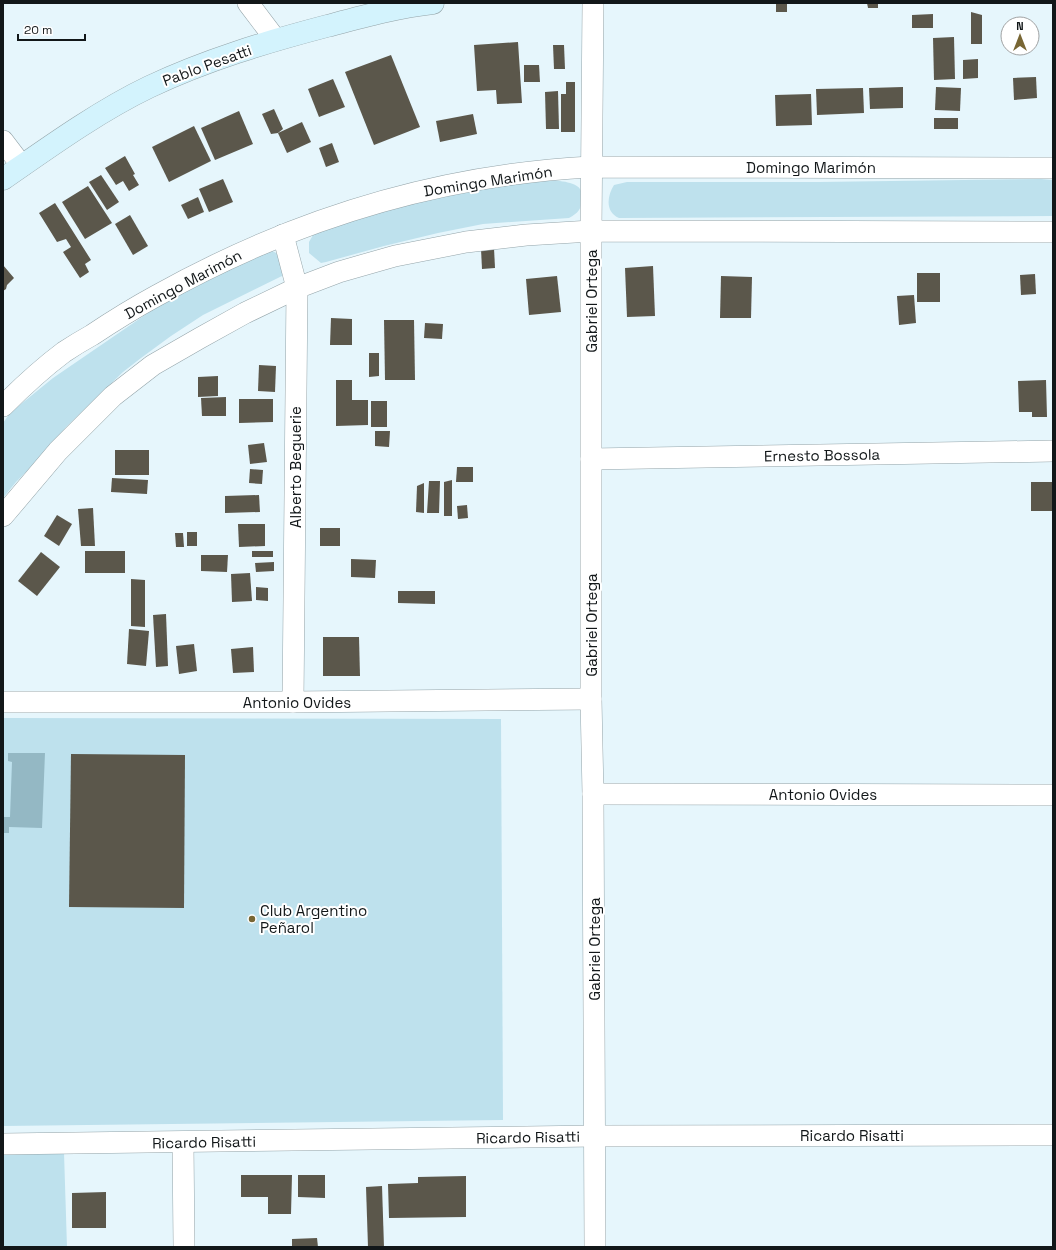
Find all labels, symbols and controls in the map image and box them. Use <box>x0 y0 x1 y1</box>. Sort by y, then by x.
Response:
scale bar <box>18 16 85 42</box>
north arrow <box>1000 16 1040 56</box>
text: N <box>1016 19 1024 33</box>
text: 20 m <box>24 22 52 38</box>
street label: Pablo Pesatti <box>160 40 254 90</box>
street label: Domingo Marimón <box>746 158 876 177</box>
street label: Domingo Marimón <box>422 161 554 201</box>
street label: Domingo Marimón <box>121 245 245 323</box>
street label: Gabriel Ortega <box>582 249 601 353</box>
street label: Alberto Beguerie <box>286 406 305 528</box>
street label: Ernesto Bossola <box>764 444 881 466</box>
street label: Gabriel Ortega <box>582 573 601 677</box>
street label: Antonio Ovides <box>243 693 351 712</box>
street label: Antonio Ovides <box>769 785 877 804</box>
street label: Gabriel Ortega <box>585 897 604 1001</box>
place label: Club Argentino Peñarol <box>260 901 367 937</box>
marker: Club Argentino Peñarol <box>247 914 257 924</box>
street label: Ricardo Risatti <box>800 1126 904 1145</box>
street label: Ricardo Risatti <box>476 1127 580 1147</box>
street label: Ricardo Risatti <box>152 1132 256 1152</box>

